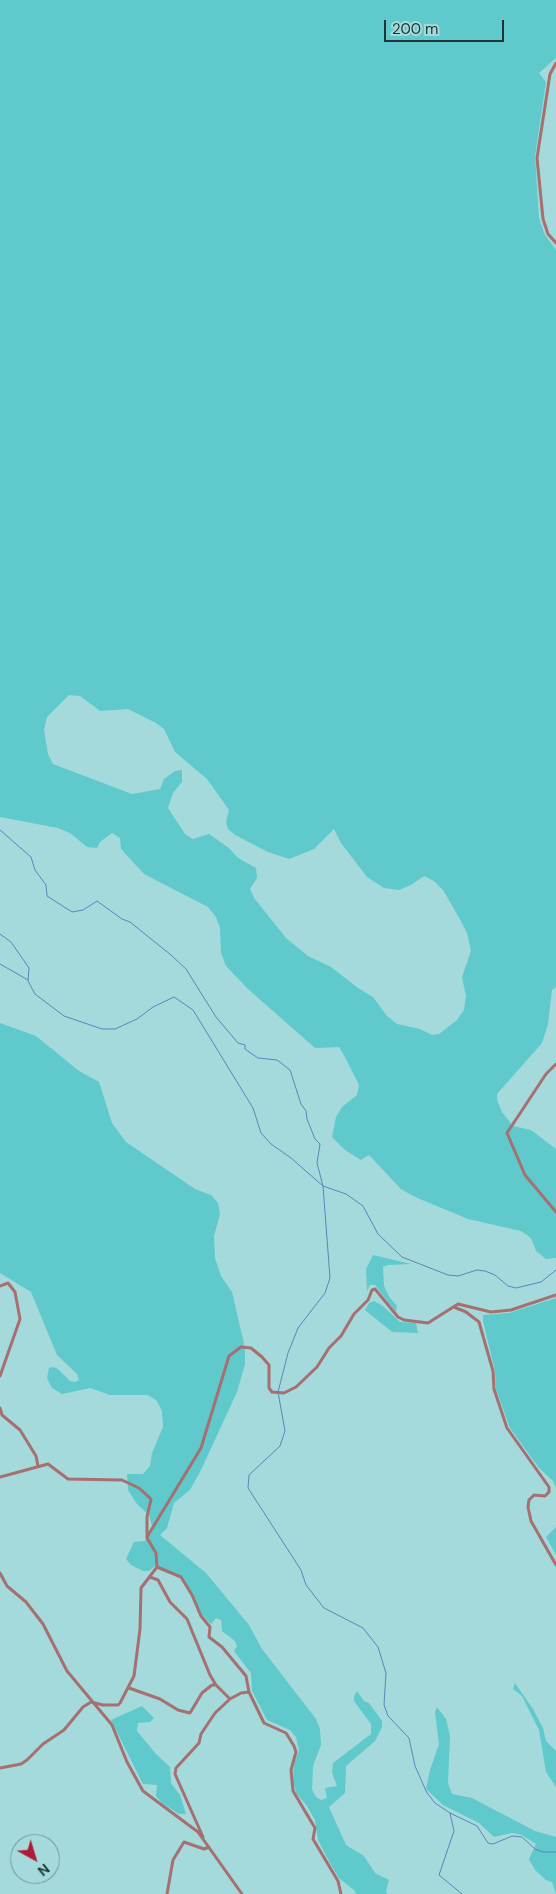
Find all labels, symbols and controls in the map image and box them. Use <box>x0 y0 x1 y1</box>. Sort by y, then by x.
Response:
scale bar <box>386 10 506 42</box>
text: 200 m <box>392 19 438 39</box>
north arrow <box>10 1834 60 1884</box>
text: N <box>34 1860 53 1880</box>

